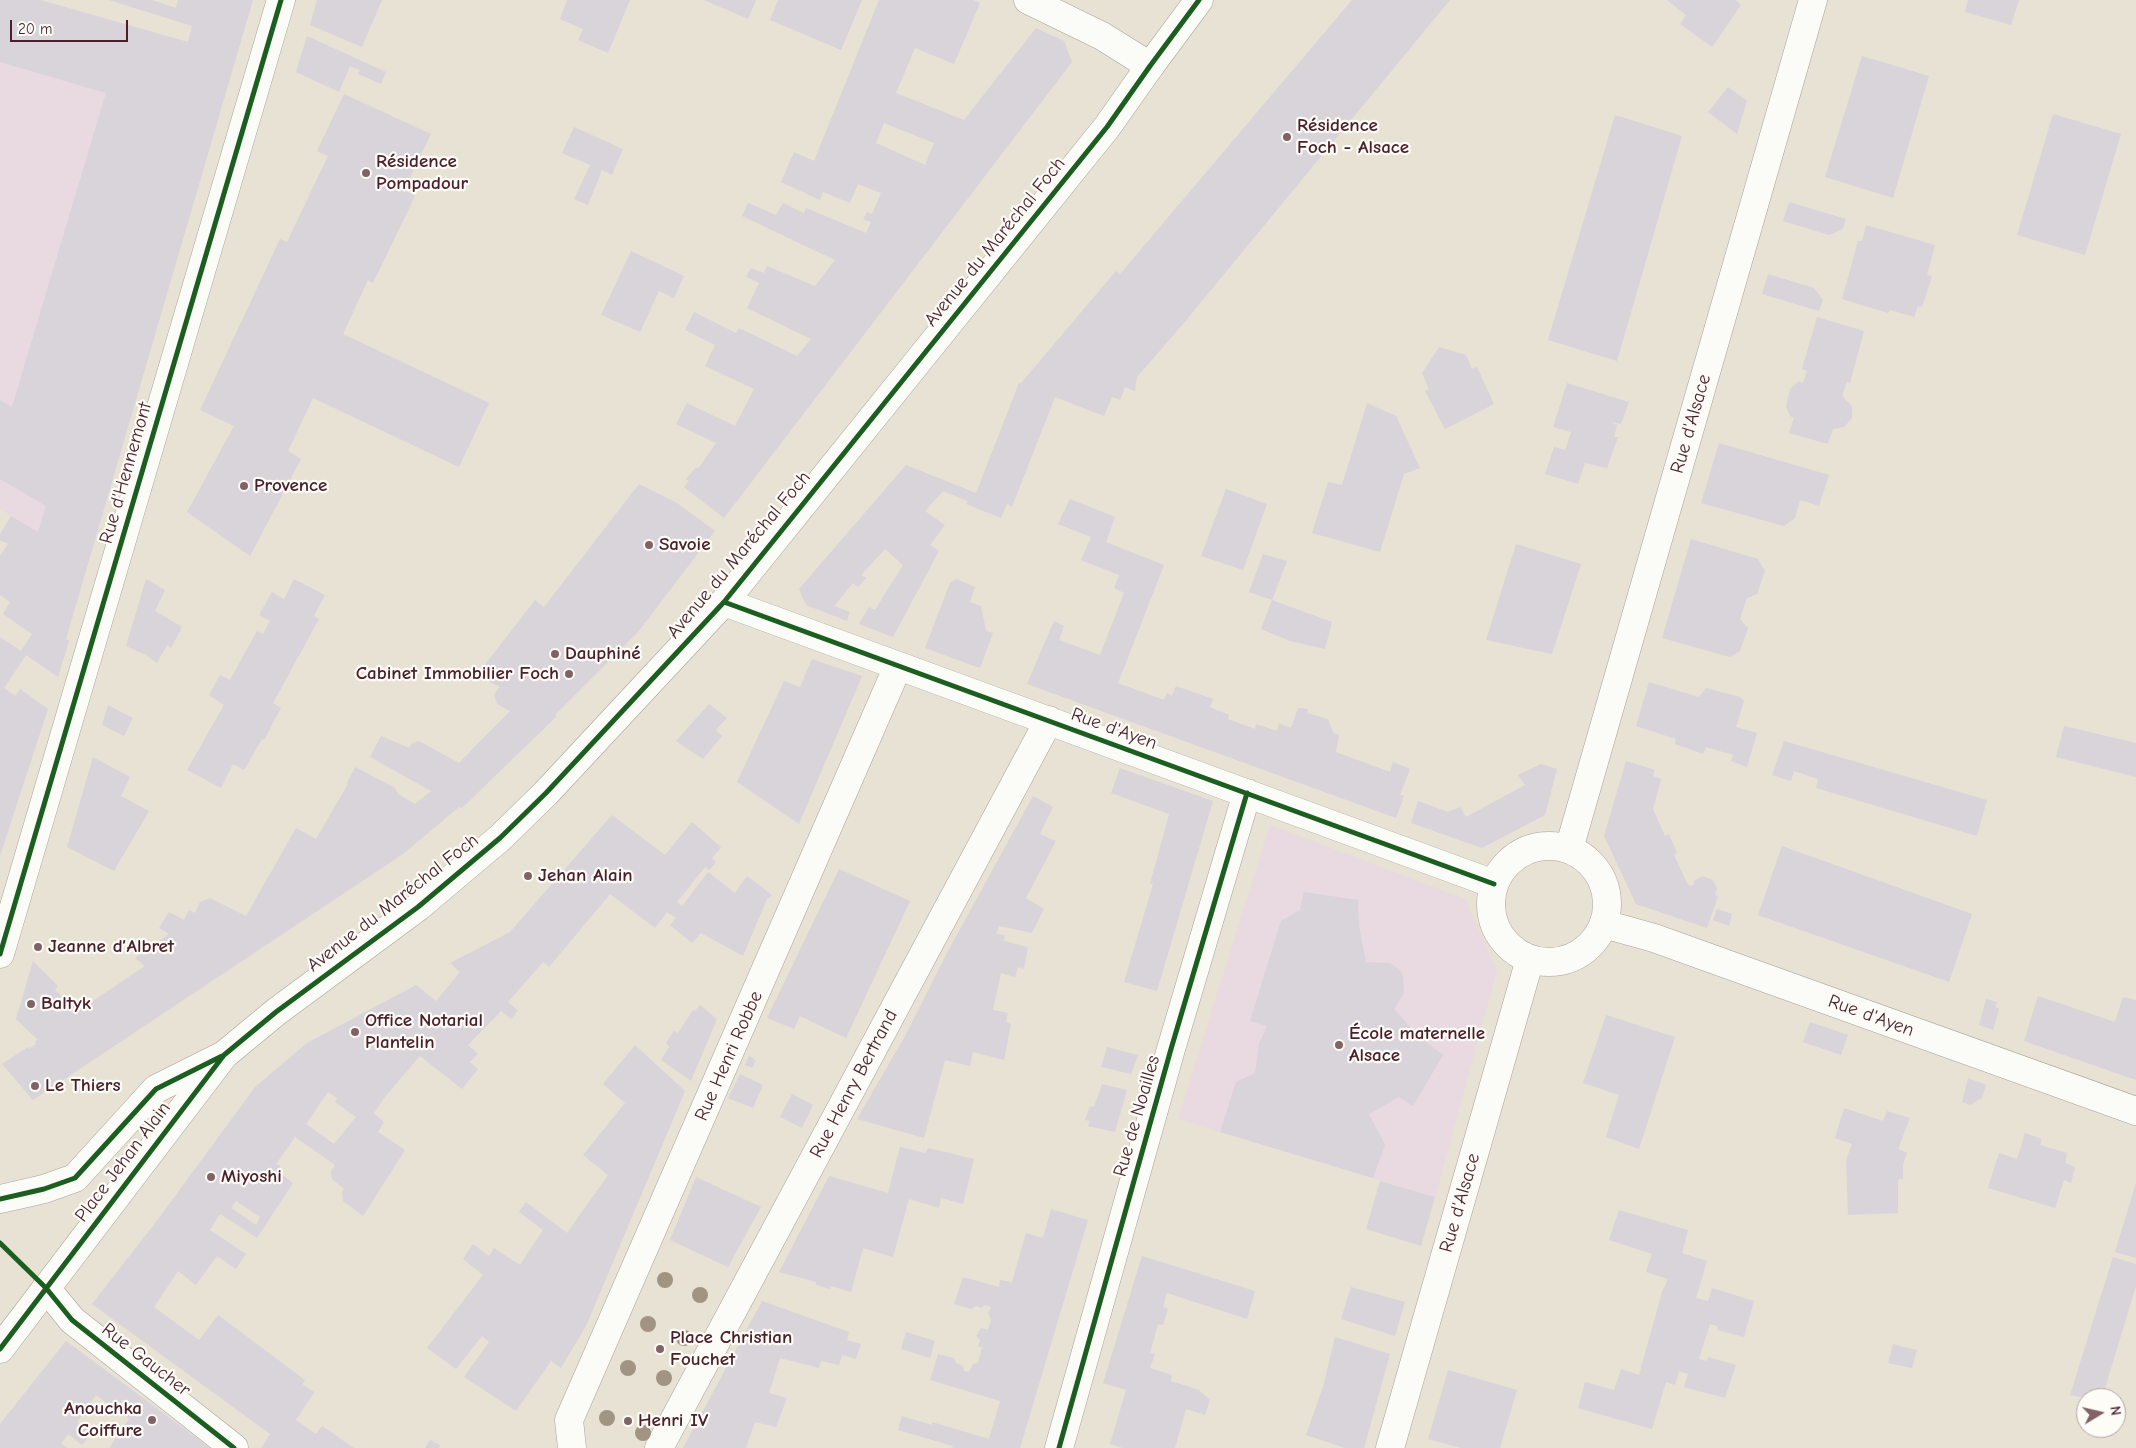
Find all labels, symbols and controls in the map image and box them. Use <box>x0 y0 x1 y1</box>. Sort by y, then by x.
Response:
scale bar <box>12 10 130 42</box>
text: 20 m <box>18 20 52 38</box>
place label: Résidence Foch - Alsace <box>1297 115 1409 159</box>
marker: Résidence Foch - Alsace <box>1281 131 1293 143</box>
place label: Résidence Pompadour <box>376 151 468 195</box>
street label: Avenue du Maréchal Foch <box>920 153 1070 331</box>
marker: Résidence Pompadour <box>360 167 372 179</box>
street label: Rue d'Alsace <box>1666 372 1716 476</box>
street label: Rue d'Hennemont <box>95 400 157 546</box>
street label: Avenue du Maréchal Foch <box>662 467 816 643</box>
place label: Provence <box>254 475 327 497</box>
marker: Provence <box>238 480 250 492</box>
place label: Savoie <box>659 534 711 556</box>
marker: Savoie <box>643 539 655 551</box>
place label: Dauphiné <box>565 643 641 665</box>
marker: Dauphiné <box>549 648 561 660</box>
place label: Cabinet Immobilier Foch <box>356 663 559 685</box>
marker: Cabinet Immobilier Foch <box>563 668 575 680</box>
street label: Rue d'Ayen <box>1068 703 1160 755</box>
street label: Avenue du Maréchal Foch <box>303 829 483 977</box>
place label: Jehan Alain <box>538 865 633 887</box>
marker: Jehan Alain <box>522 870 534 882</box>
place label: Jeanne d’Albret <box>48 936 174 958</box>
marker: Jeanne d’Albret <box>32 941 44 953</box>
street label: Rue Henri Robbe <box>690 987 768 1125</box>
street label: Rue d'Ayen <box>1825 990 1917 1042</box>
place label: Baltyk <box>41 993 91 1015</box>
marker: Baltyk <box>25 998 37 1010</box>
street label: Rue Henry Bertrand <box>805 1006 903 1162</box>
place label: Office Notarial Plantelin <box>365 1010 483 1054</box>
place label: École maternelle Alsace <box>1349 1023 1485 1067</box>
marker: Office Notarial Plantelin <box>349 1026 361 1038</box>
marker: École maternelle Alsace <box>1333 1039 1345 1051</box>
street label: Rue de Noailles <box>1109 1053 1165 1179</box>
place label: Le Thiers <box>45 1075 121 1097</box>
marker: Le Thiers <box>29 1080 41 1092</box>
street label: Place Jehan Alain <box>70 1097 176 1227</box>
street label: Rue d'Alsace <box>1435 1151 1485 1255</box>
place label: Miyoshi <box>221 1166 282 1188</box>
marker: Miyoshi <box>205 1171 217 1183</box>
street label: Rue Gaucher <box>97 1318 195 1402</box>
place label: Place Christian Fouchet <box>670 1327 792 1371</box>
marker: Place Christian Fouchet <box>654 1343 666 1355</box>
north arrow <box>2076 1388 2126 1438</box>
place label: Anouchka Coiffure <box>64 1398 142 1442</box>
text: N <box>2106 1405 2124 1417</box>
place label: Henri IV <box>638 1410 708 1432</box>
marker: Anouchka Coiffure <box>146 1414 158 1426</box>
marker: Henri IV <box>622 1415 634 1427</box>

